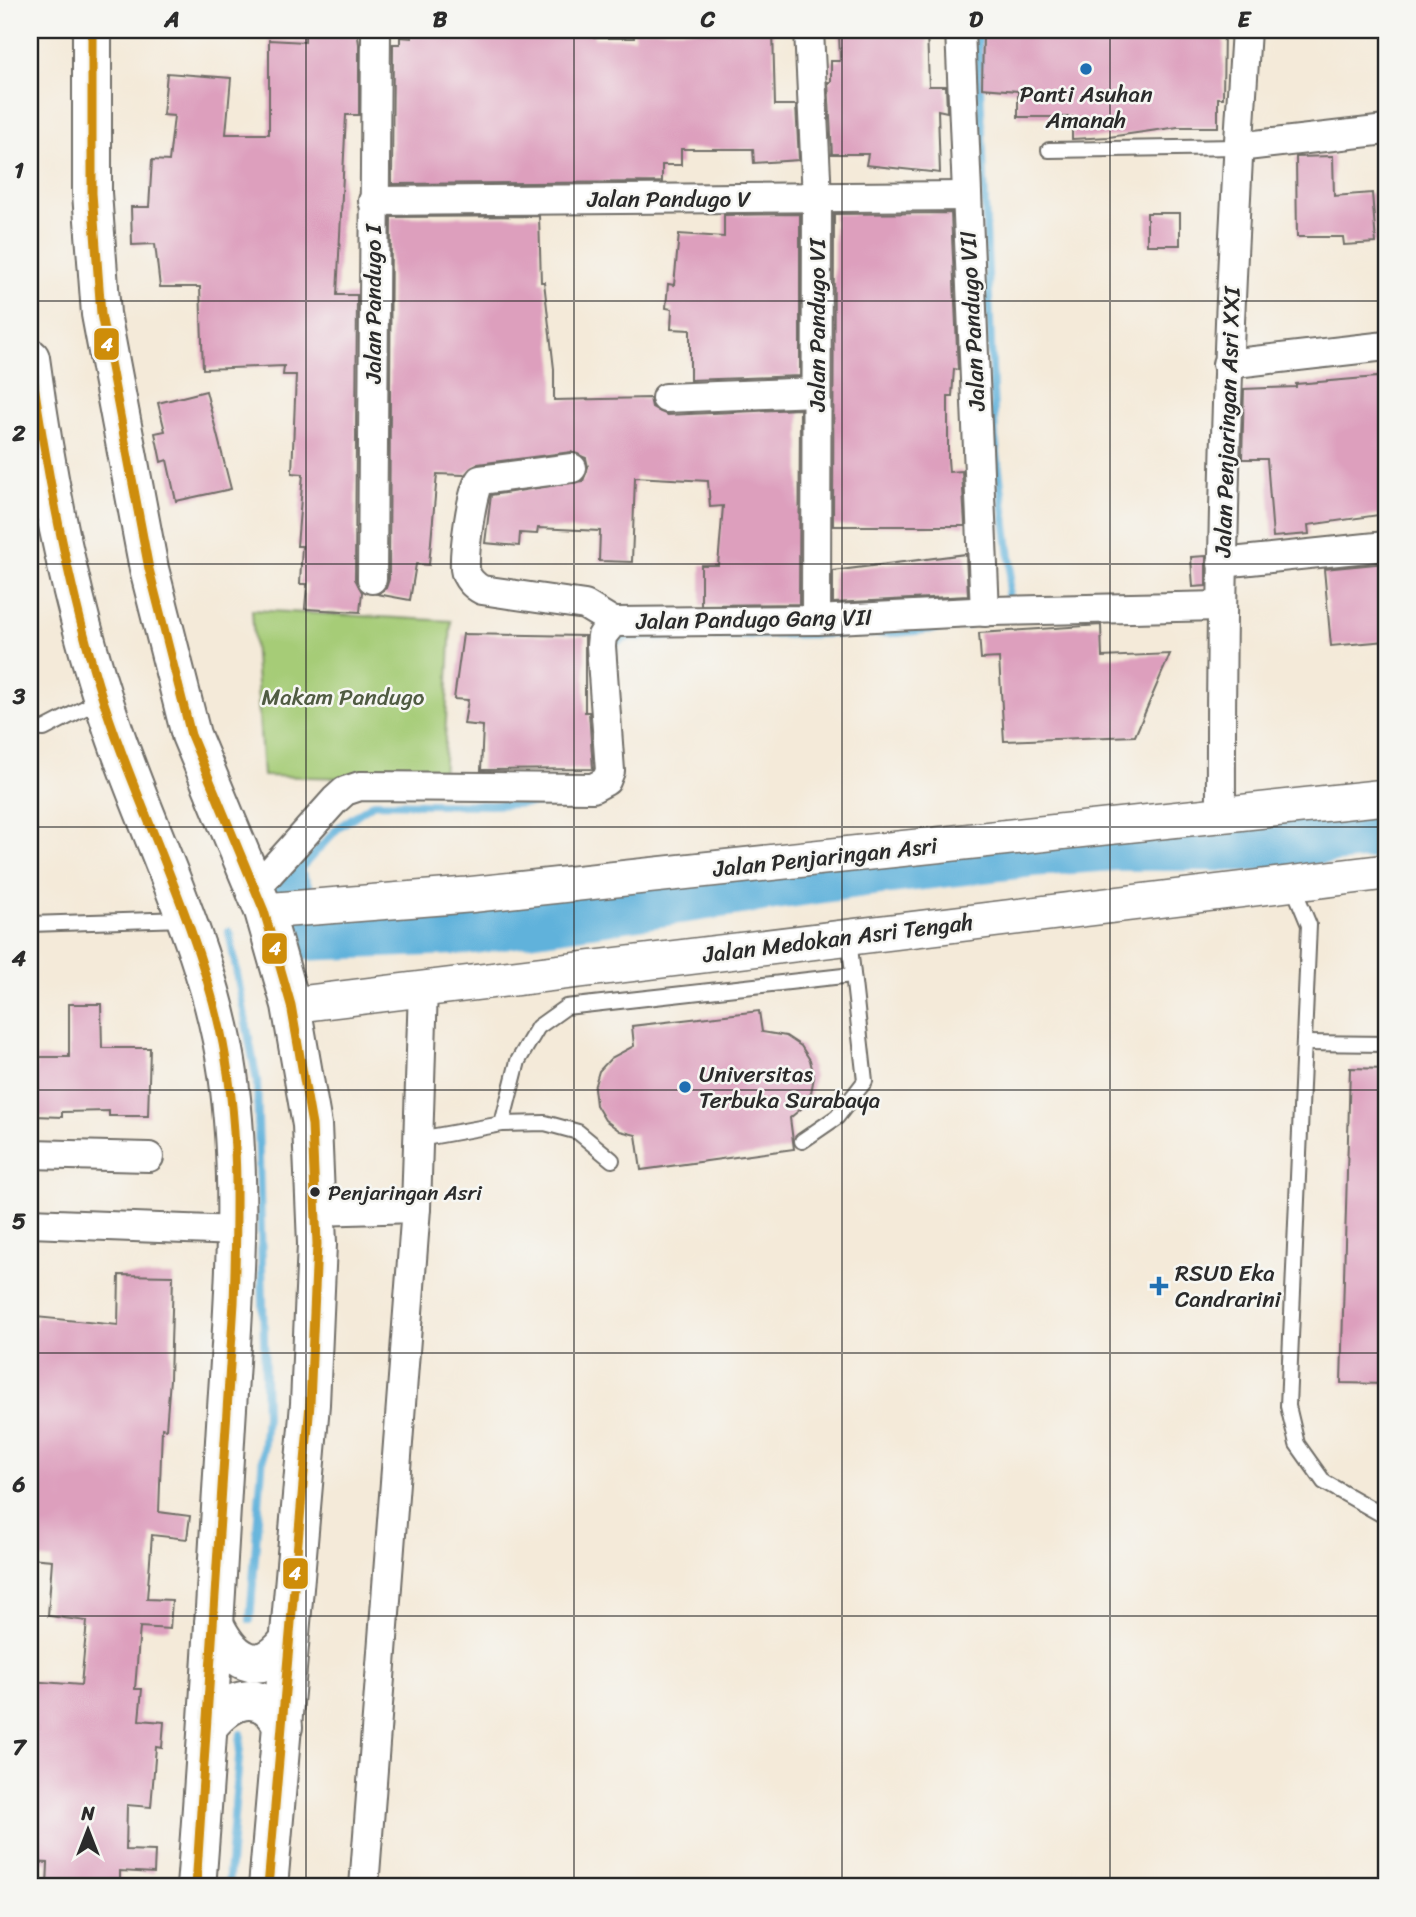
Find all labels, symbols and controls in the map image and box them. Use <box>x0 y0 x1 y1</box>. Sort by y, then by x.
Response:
text: A <box>163 0 180 40</box>
text: B <box>433 0 448 40</box>
text: C <box>700 0 716 40</box>
text: D <box>969 0 984 40</box>
text: E <box>1238 0 1253 40</box>
marker: Panti Asuhan Amanah <box>1078 61 1094 77</box>
place label: Panti Asuhan Amanah <box>1019 74 1153 141</box>
text: 1 <box>14 150 24 191</box>
street label: Jalan Pandugo V <box>586 179 751 220</box>
street label: Jalan Pandugo I <box>353 223 394 385</box>
street label: Jalan Pandugo VII <box>947 230 998 413</box>
street label: Jalan Pandugo VI <box>797 237 838 412</box>
street label: Jalan Penjaringan Asri XXI <box>1202 284 1253 559</box>
line badge: 4 <box>93 327 120 361</box>
text: 4 <box>100 328 113 361</box>
text: 2 <box>11 413 26 454</box>
street label: Jalan Pandugo Gang VII <box>635 597 872 642</box>
text: 3 <box>12 676 26 717</box>
park label: Makam Pandugo <box>261 677 425 718</box>
street label: Jalan Penjaringan Asri <box>710 825 940 890</box>
street label: Jalan Medokan Asri Tengah <box>700 902 976 976</box>
line badge: 4 <box>261 932 288 965</box>
text: 4 <box>268 932 281 965</box>
text: 4 <box>11 938 27 979</box>
place label: Universitas Terbuka Surabaya <box>699 1054 880 1121</box>
marker: Universitas Terbuka Surabaya <box>677 1079 693 1095</box>
place label: Penjaringan Asri <box>328 1174 483 1212</box>
marker: Penjaringan Asri <box>308 1185 322 1199</box>
text: 5 <box>12 1201 26 1242</box>
place label: RSUD Eka Candrarini <box>1175 1253 1282 1320</box>
marker: RSUD Eka Candrarini <box>1149 1276 1169 1296</box>
text: 6 <box>11 1464 26 1505</box>
line badge: 4 <box>282 1557 309 1590</box>
text: 4 <box>288 1557 301 1590</box>
text: 7 <box>12 1727 27 1768</box>
north arrow <box>52 1794 122 1864</box>
text: N <box>80 1797 95 1830</box>

